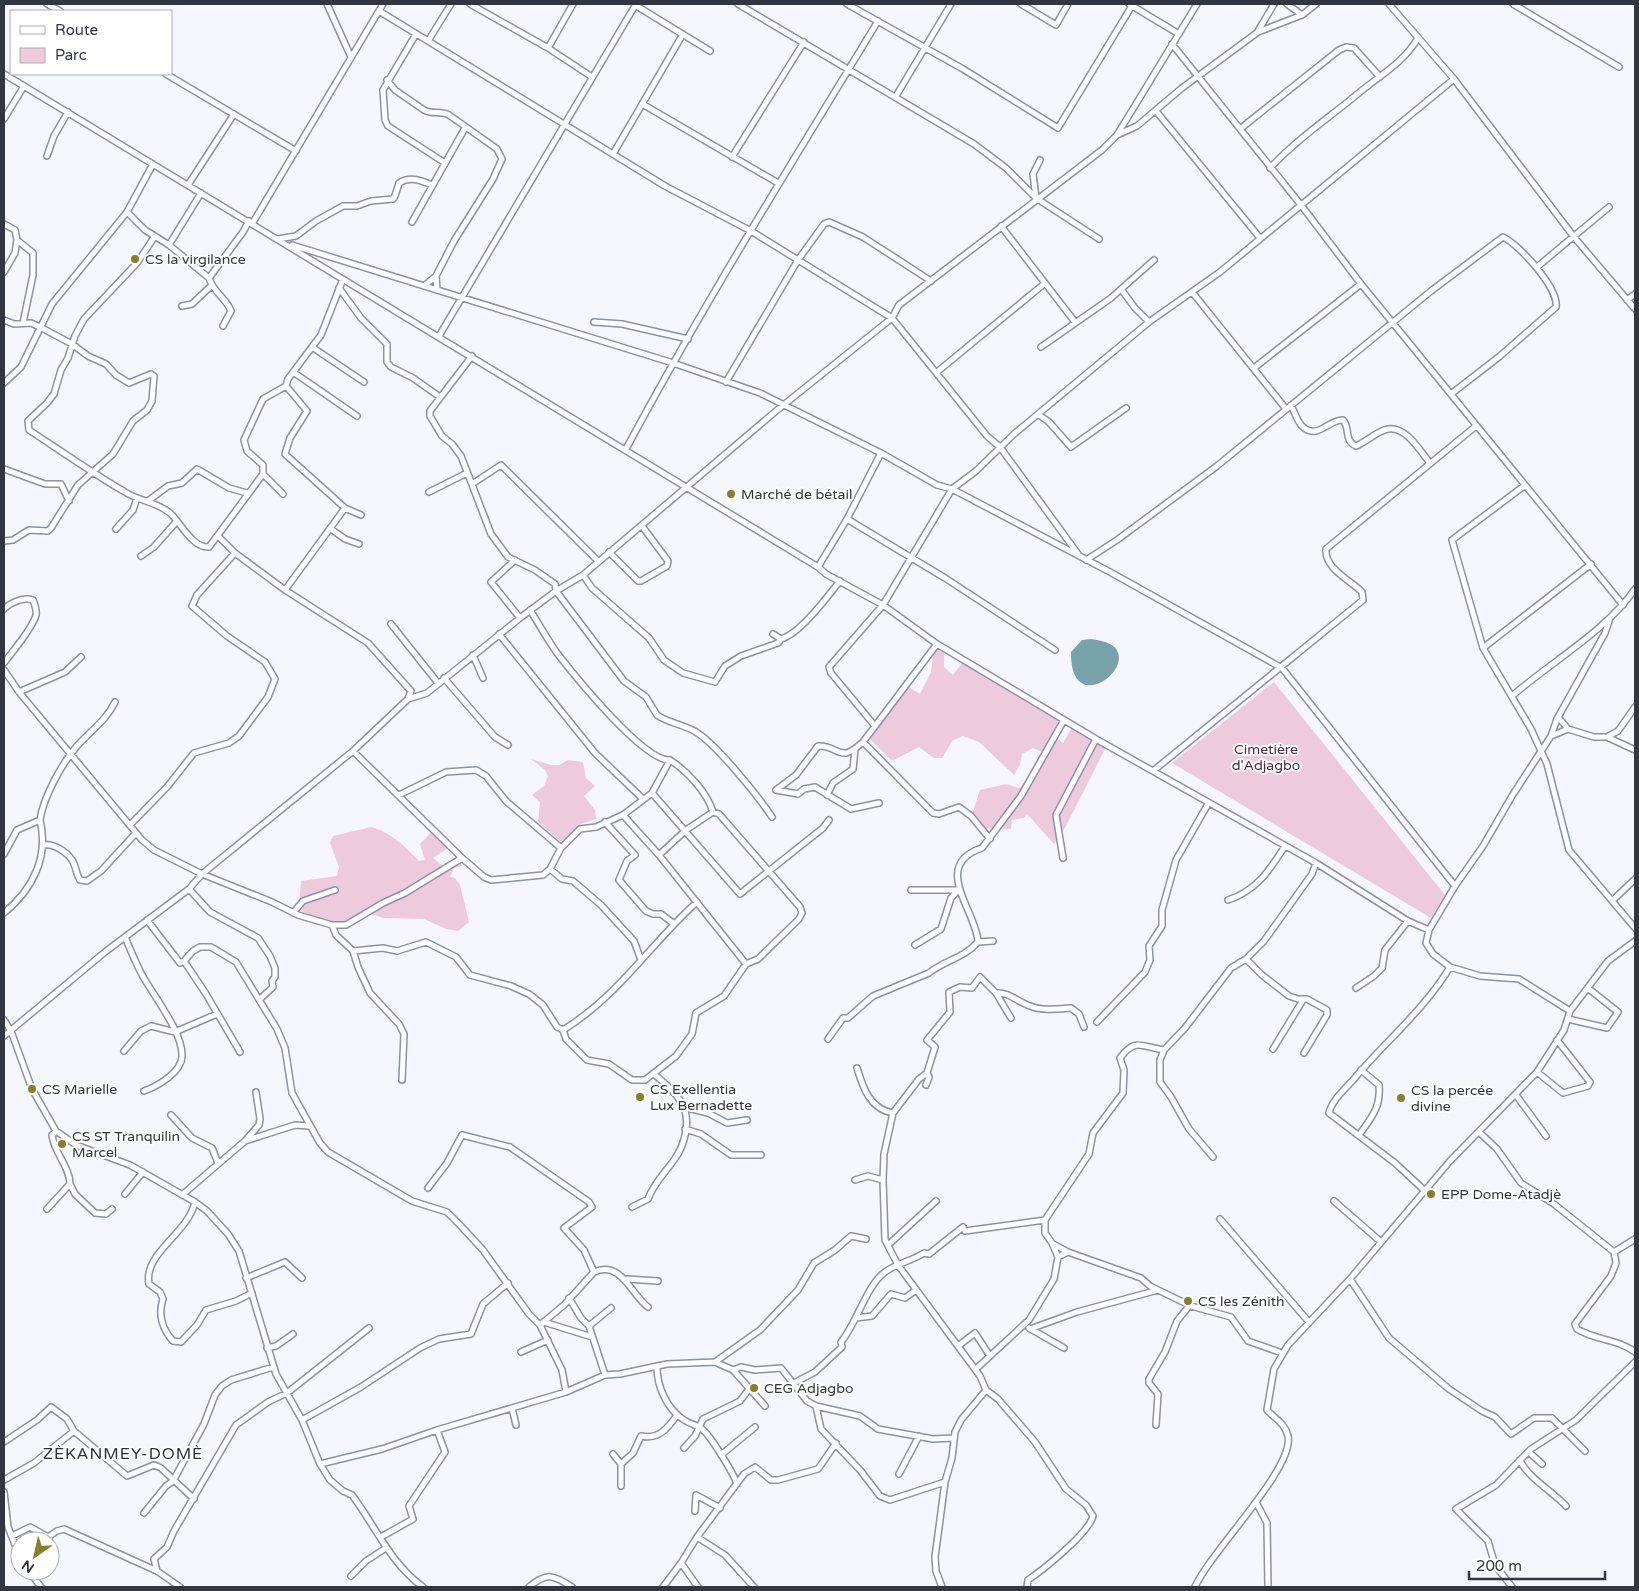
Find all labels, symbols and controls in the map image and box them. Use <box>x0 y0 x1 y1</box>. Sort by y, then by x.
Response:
legend <box>10 10 172 75</box>
text: Route <box>55 21 98 39</box>
text: Parc <box>55 46 87 64</box>
place label: CS la virgilance <box>145 251 246 268</box>
marker: CS la virgilance <box>129 253 141 265</box>
place label: Marché de bétail <box>741 486 852 503</box>
marker: Marché de bétail <box>725 488 737 500</box>
park label: Cimetière d'Adjagbo <box>1232 741 1300 774</box>
place label: CS Marielle <box>42 1081 117 1098</box>
place label: CS Exellentia Lux Bernadette <box>650 1081 752 1114</box>
place label: CS la percée divine <box>1411 1082 1493 1115</box>
marker: CS Marielle <box>26 1083 38 1095</box>
marker: CS Exellentia Lux Bernadette <box>634 1091 646 1103</box>
marker: CS la percée divine <box>1395 1092 1407 1104</box>
place label: CS ST Tranquilin Marcel <box>72 1128 180 1161</box>
marker: CS ST Tranquilin Marcel <box>56 1138 68 1150</box>
place label: EPP Dome-Atadjè <box>1441 1186 1561 1203</box>
marker: EPP Dome-Atadjè <box>1425 1188 1437 1200</box>
place label: CS les Zénith <box>1198 1293 1285 1310</box>
marker: CS les Zénith <box>1182 1295 1194 1307</box>
place label: CEG Adjagbo <box>764 1380 854 1397</box>
marker: CEG Adjagbo <box>748 1382 760 1394</box>
district label: ZÈKANMEY-DOMÈ <box>43 1444 203 1464</box>
north arrow <box>10 1531 60 1581</box>
scale bar <box>1469 1548 1605 1580</box>
text: N <box>19 1556 37 1577</box>
text: 200 m <box>1476 1557 1522 1575</box>

